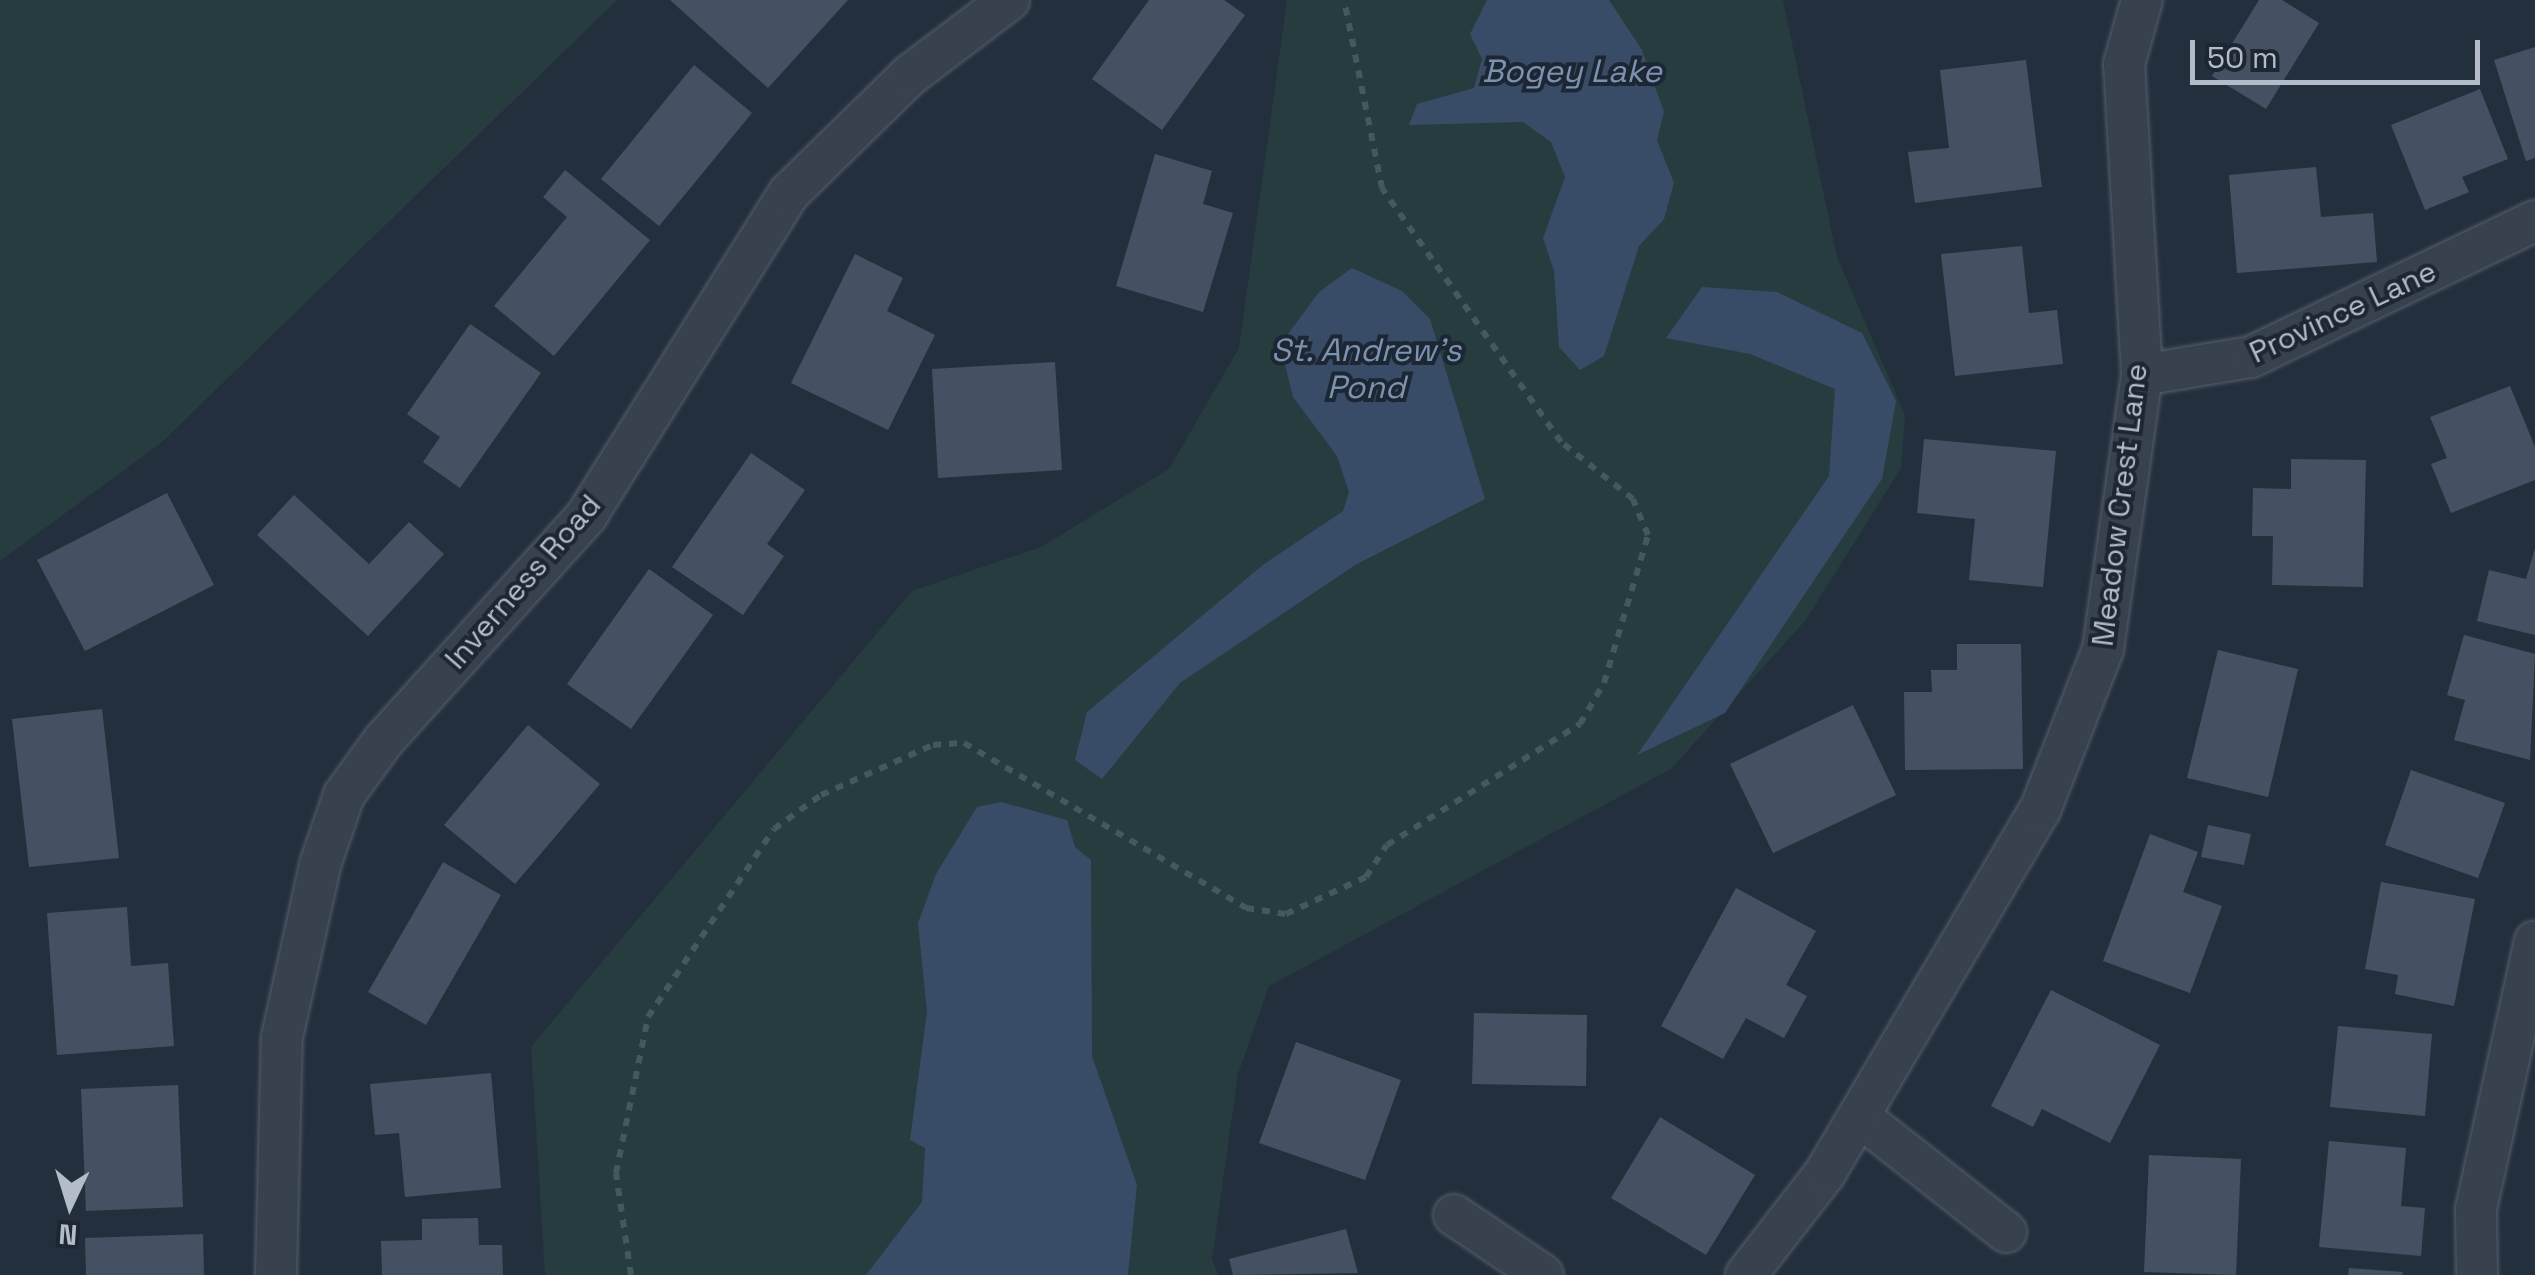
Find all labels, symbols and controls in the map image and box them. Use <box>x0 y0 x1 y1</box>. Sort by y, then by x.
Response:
scale bar <box>2195 20 2485 82</box>
text: 50 m <box>2207 38 2278 77</box>
water label: Bogey Lake <box>1482 52 1662 90</box>
street label: Province Lane <box>2244 253 2442 371</box>
water label: St. Andrew's Pond <box>1270 332 1462 407</box>
street label: Meadow Crest Lane <box>2085 362 2155 648</box>
street label: Inverness Road <box>438 488 608 676</box>
north arrow <box>20 1155 120 1255</box>
text: N <box>57 1216 79 1254</box>

